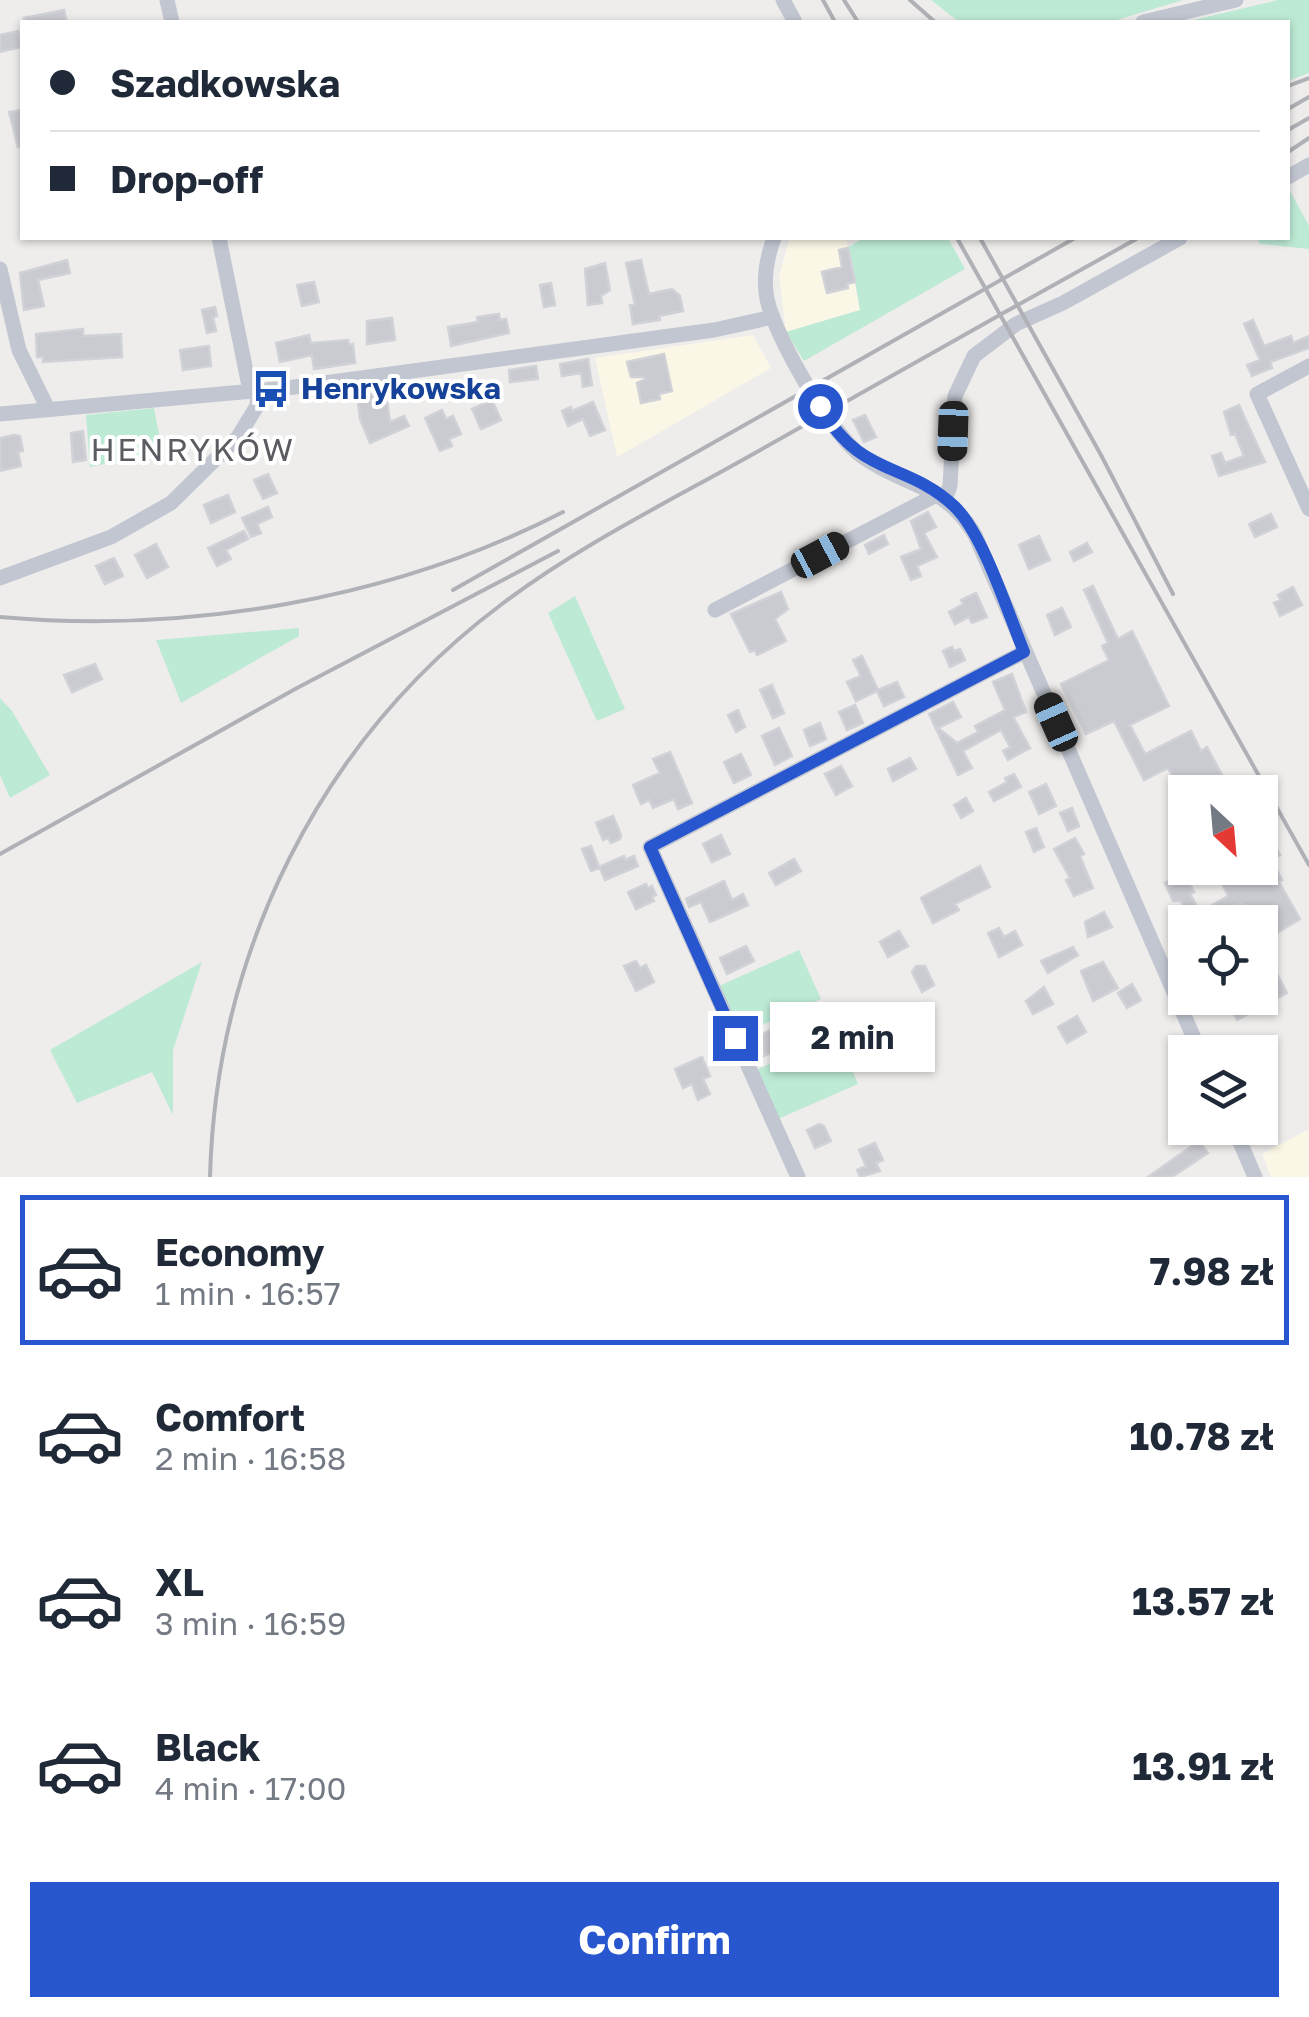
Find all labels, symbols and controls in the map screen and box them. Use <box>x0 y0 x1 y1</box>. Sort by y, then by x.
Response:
text: Szadkowska <box>110 60 340 105</box>
text: Drop-off <box>110 156 263 201</box>
bus stop icon: Henrykowska <box>250 368 292 410</box>
place label: Henrykowska <box>301 370 501 406</box>
route start <box>798 384 843 429</box>
car <box>937 400 969 462</box>
district label: HENRYKÓW <box>91 430 295 468</box>
car <box>786 528 854 582</box>
car <box>1030 688 1082 756</box>
north arrow <box>1168 775 1278 885</box>
map controls <box>1168 775 1278 1145</box>
button: locate <box>1168 905 1278 1015</box>
callout: 2 min <box>770 1003 935 1073</box>
route end <box>713 1016 758 1061</box>
text: 2 min <box>811 1018 894 1056</box>
button: layers <box>1168 1035 1278 1145</box>
icon: car <box>35 1225 125 1315</box>
text: Economy <box>155 1229 324 1274</box>
text: 7.98 zł <box>1150 1248 1274 1293</box>
text: 1 min · 16:57 <box>155 1274 341 1312</box>
icon: car <box>35 1390 125 1480</box>
text: Comfort <box>155 1394 305 1439</box>
text: 10.78 zł <box>1129 1413 1274 1458</box>
text: 2 min · 16:58 <box>155 1439 346 1477</box>
icon: car <box>35 1555 125 1645</box>
text: XL <box>155 1559 204 1604</box>
text: 13.57 zł <box>1132 1578 1274 1623</box>
text: 3 min · 16:59 <box>155 1604 346 1642</box>
icon: car <box>35 1720 125 1810</box>
text: Black <box>155 1724 260 1769</box>
text: 13.91 zł <box>1132 1743 1274 1788</box>
text: 4 min · 17:00 <box>155 1769 346 1807</box>
button: Confirm <box>30 1882 1279 1997</box>

